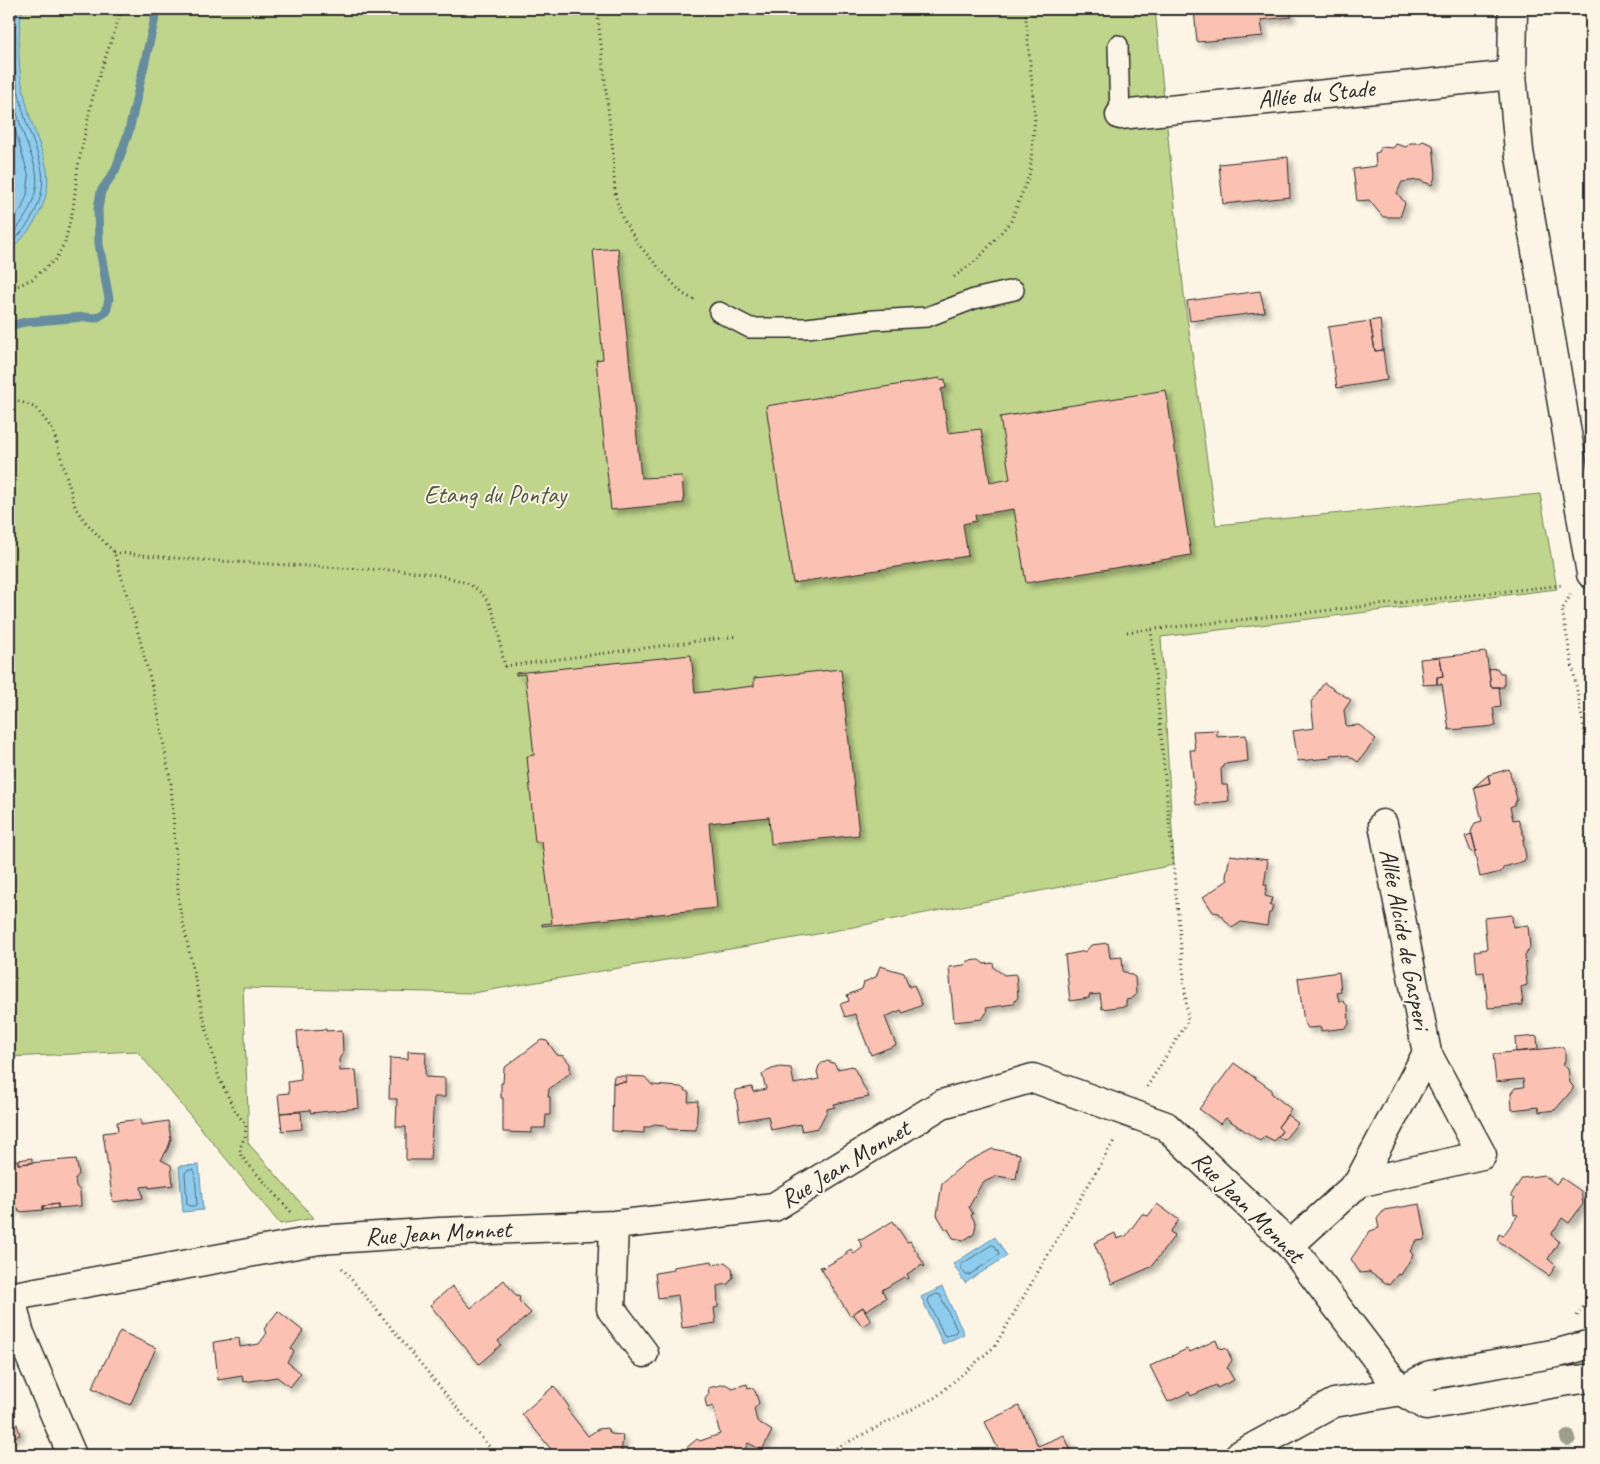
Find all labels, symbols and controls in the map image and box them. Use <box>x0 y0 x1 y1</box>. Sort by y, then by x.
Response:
street label: Allée du Stade <box>1256 72 1378 116</box>
park label: Etang du Pontay <box>424 479 568 511</box>
street label: Allée Alcide de Gasperi <box>1372 846 1439 1035</box>
street label: Rue Jean Monnet <box>774 1111 918 1215</box>
street label: Rue Jean Monnet <box>1185 1144 1313 1272</box>
street label: Rue Jean Monnet <box>364 1213 514 1253</box>

